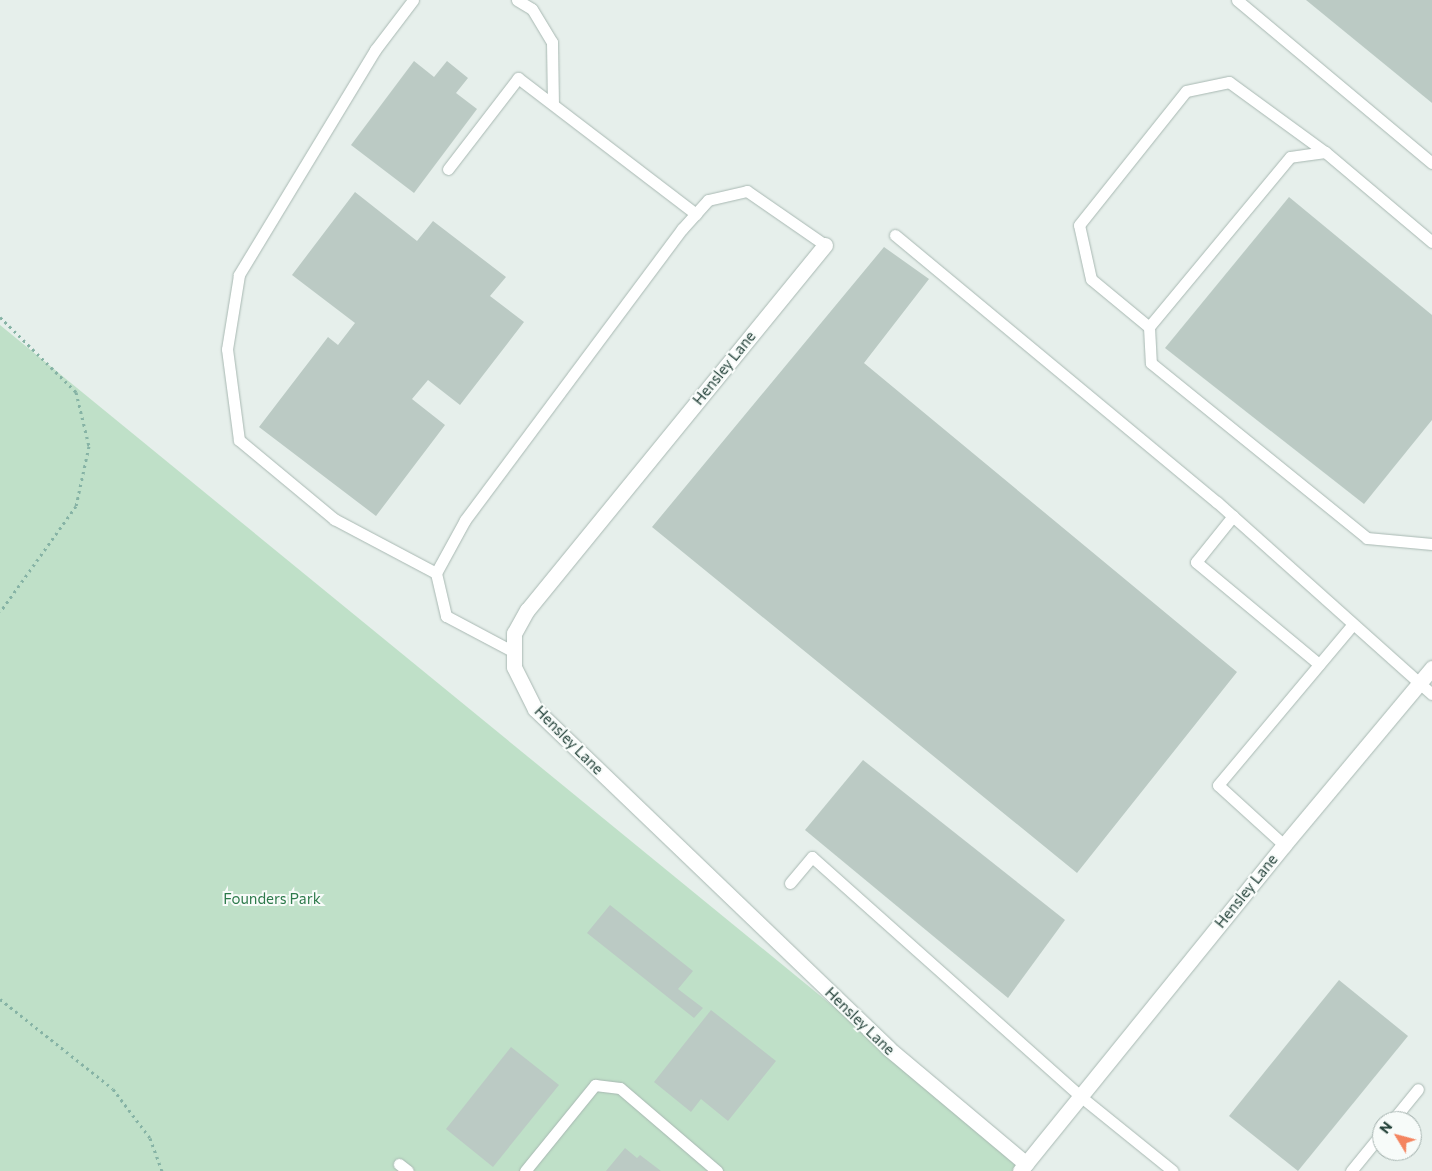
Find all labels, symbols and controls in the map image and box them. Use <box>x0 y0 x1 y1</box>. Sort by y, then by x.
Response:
street label: Hensley Lane <box>689 327 759 409</box>
street label: Hensley Lane <box>531 702 607 778</box>
street label: Hensley Lane <box>1211 850 1281 932</box>
park label: Founders Park <box>223 890 321 908</box>
street label: Hensley Lane <box>821 983 899 1059</box>
north arrow <box>1372 1111 1422 1161</box>
text: N <box>1375 1118 1395 1137</box>

